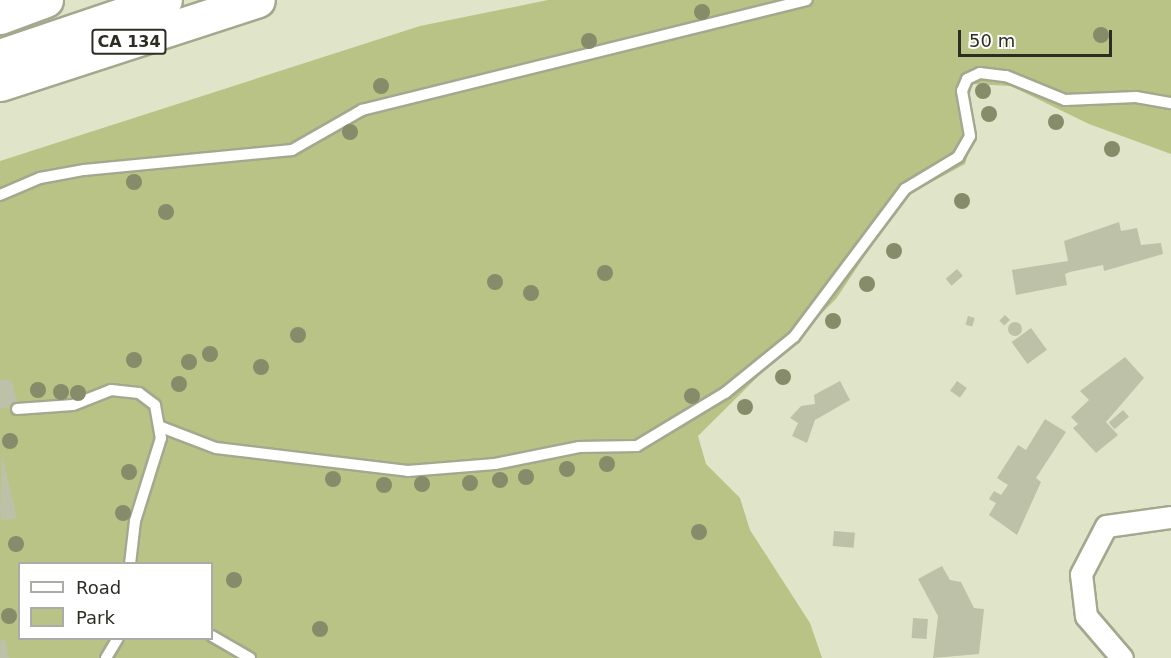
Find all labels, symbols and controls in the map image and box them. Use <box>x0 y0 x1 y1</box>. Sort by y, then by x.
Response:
scale bar <box>961 18 1116 56</box>
road number: CA 134 <box>90 29 168 55</box>
text: 50 m <box>969 30 1015 51</box>
legend <box>18 562 213 640</box>
text: Road <box>76 577 121 598</box>
text: Park <box>76 607 115 628</box>

